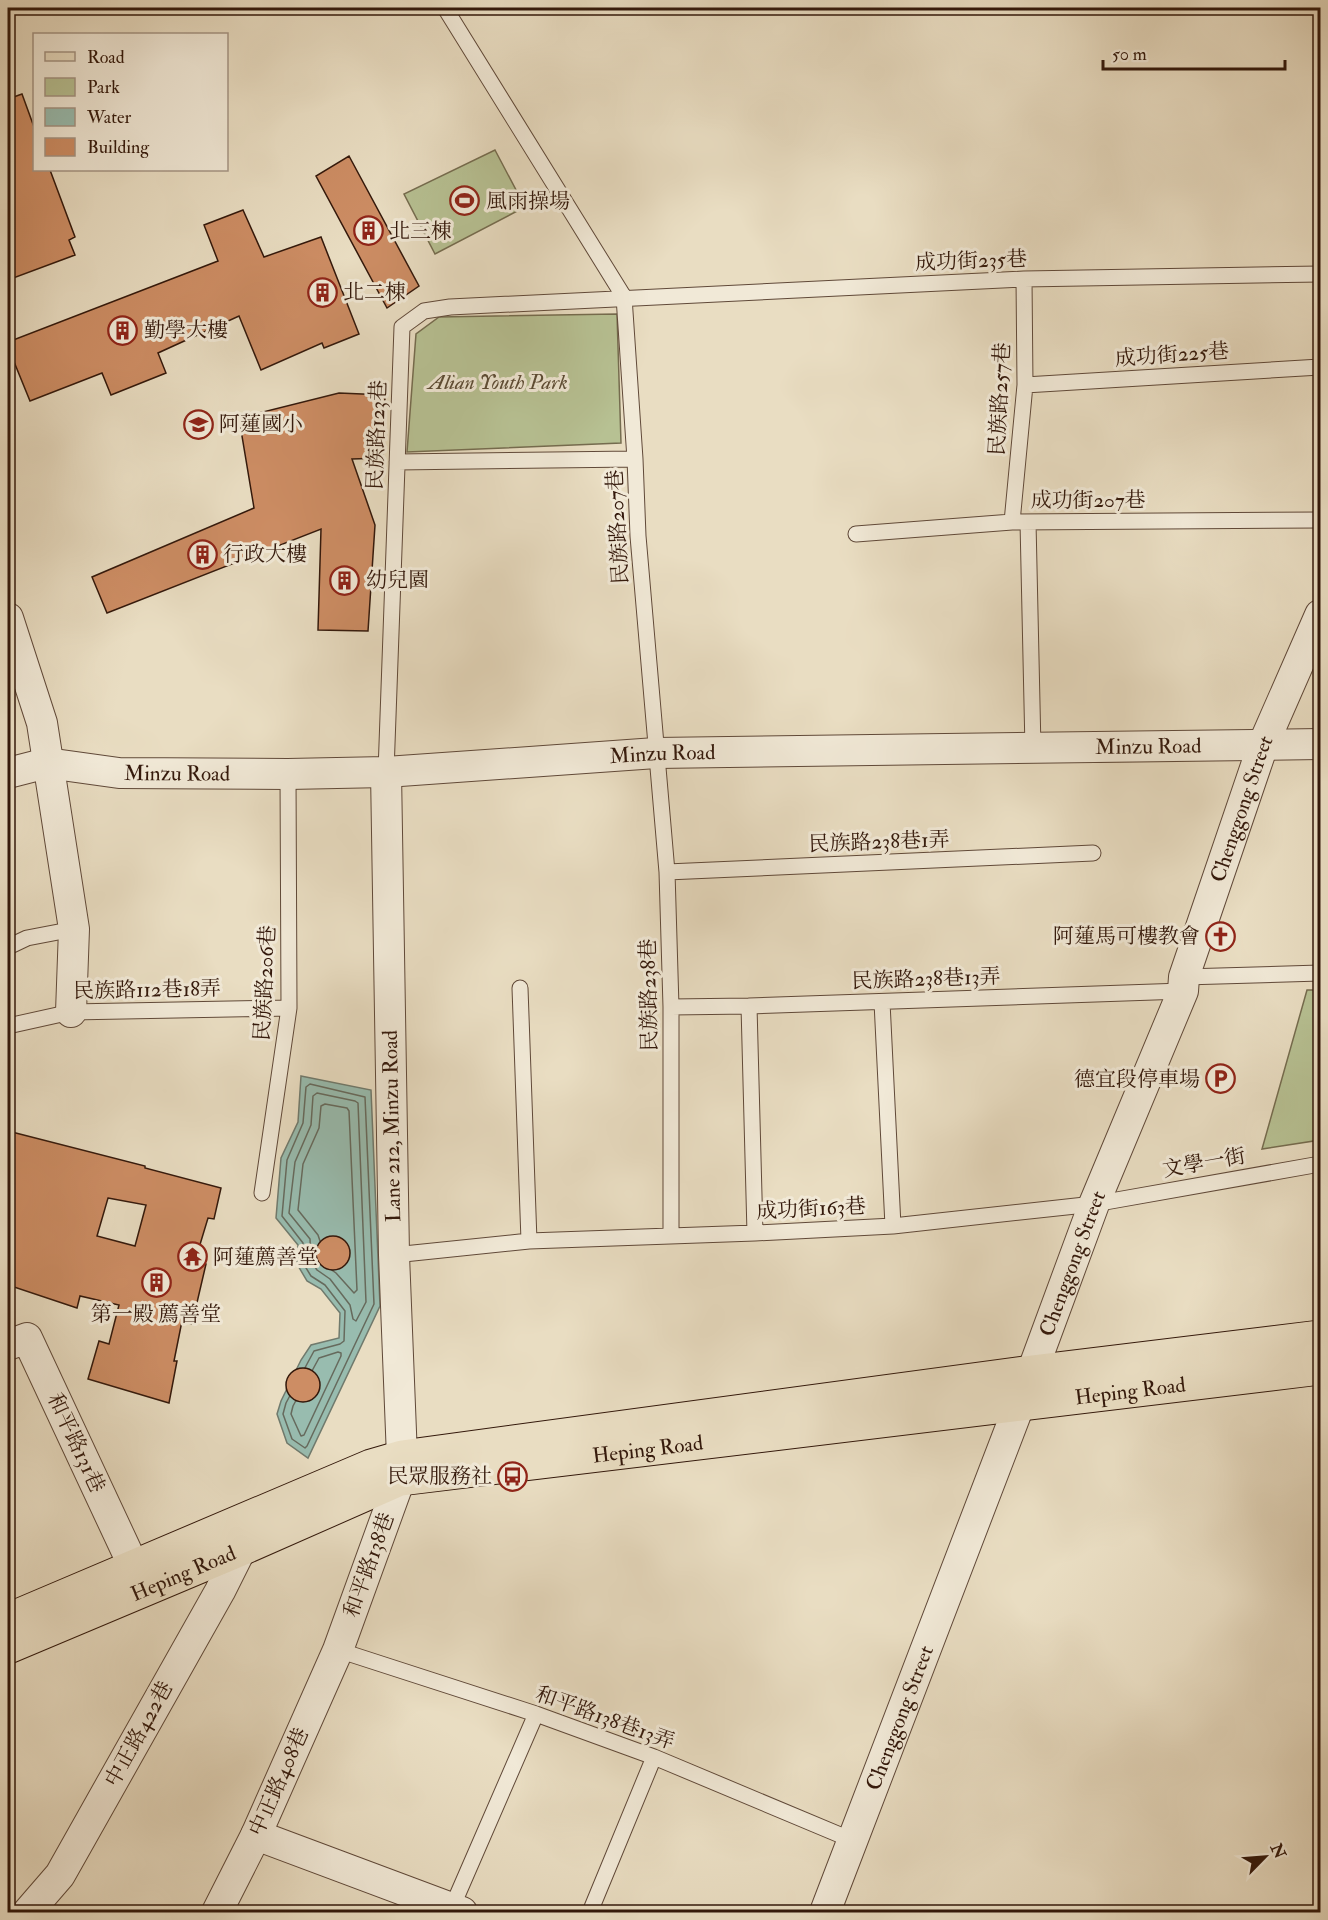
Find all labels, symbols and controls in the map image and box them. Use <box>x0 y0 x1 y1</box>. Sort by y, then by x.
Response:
legend <box>33 33 228 171</box>
scale bar <box>1103 33 1284 71</box>
text: 50 m <box>1112 43 1147 66</box>
text: Road <box>87 46 125 69</box>
text: Park <box>87 76 120 99</box>
text: Water <box>86 106 131 129</box>
text: Building <box>87 136 150 159</box>
sports icon: 風雨操場 <box>449 185 481 217</box>
place label: 風雨操場 <box>486 188 570 215</box>
building icon: 北三棟 <box>352 215 384 247</box>
place label: 北三棟 <box>389 218 452 245</box>
street label: 成功街235巷 <box>915 246 1027 276</box>
building icon: 北二棟 <box>306 276 338 308</box>
place label: 北二棟 <box>343 279 406 306</box>
building icon: 勤學大樓 <box>107 314 139 346</box>
place label: 勤學大樓 <box>144 317 228 344</box>
street label: 成功街225巷 <box>1114 338 1230 372</box>
street label: 民族路257巷 <box>984 342 1016 456</box>
park label: Alian Youth Park <box>426 369 568 396</box>
street label: 民族路123巷 <box>362 379 392 491</box>
school or university icon: 阿蓮國小 <box>182 408 214 440</box>
place label: 阿蓮國小 <box>219 411 303 438</box>
street label: 民族路207巷 <box>602 469 634 585</box>
street label: 成功街207巷 <box>1030 487 1146 514</box>
building icon: 行政大樓 <box>186 538 218 570</box>
place label: 行政大樓 <box>223 541 307 568</box>
building icon: 幼兒園 <box>329 564 361 596</box>
place label: 幼兒園 <box>366 567 429 594</box>
street label: Chenggong Street <box>1204 731 1279 886</box>
street label: Minzu Road <box>1095 732 1202 761</box>
street label: Minzu Road <box>608 739 716 770</box>
street label: Minzu Road <box>124 760 231 787</box>
street label: 民族路238巷1弄 <box>808 826 950 858</box>
church icon: 阿蓮馬可樓教會 <box>1205 920 1237 952</box>
place label: 阿蓮馬可樓教會 <box>1053 923 1200 950</box>
street label: 民族路206巷 <box>248 924 282 1042</box>
street label: 民族路238巷 <box>635 938 663 1052</box>
street label: 民族路238巷13弄 <box>851 963 1001 995</box>
street label: 民族路112巷18弄 <box>73 975 221 1005</box>
street label: Lane 212, Minzu Road <box>377 1029 407 1222</box>
parking icon: 德宜段停車場 <box>1205 1063 1237 1095</box>
place label: 德宜段停車場 <box>1074 1066 1200 1093</box>
street label: 文學一街 <box>1160 1142 1248 1184</box>
street label: Chenggong Street <box>1033 1186 1112 1340</box>
street label: 成功街163巷 <box>755 1193 867 1225</box>
temple icon: 阿蓮薦善堂 <box>176 1241 208 1273</box>
place label: 阿蓮薦善堂 <box>213 1244 318 1271</box>
building icon: 第一殿 薦善堂 <box>140 1267 172 1299</box>
place label: 第一殿 薦善堂 <box>91 1301 221 1328</box>
street label: Heping Road <box>1073 1371 1188 1411</box>
street label: 和平路131巷 <box>41 1389 111 1497</box>
street label: Heping Road <box>591 1429 705 1469</box>
bus stop icon: 民眾服務社 <box>497 1460 529 1492</box>
place label: 民眾服務社 <box>387 1463 492 1490</box>
street label: 和平路138巷 <box>338 1509 400 1621</box>
street label: Heping Road <box>127 1539 240 1607</box>
street label: Chenggong Street <box>859 1641 940 1794</box>
street label: 中正路422巷 <box>99 1676 179 1792</box>
street label: 和平路138巷13弄 <box>532 1680 678 1756</box>
street label: 中正路408巷 <box>243 1724 315 1840</box>
north arrow <box>1235 1827 1295 1887</box>
text: N <box>1265 1839 1290 1862</box>

